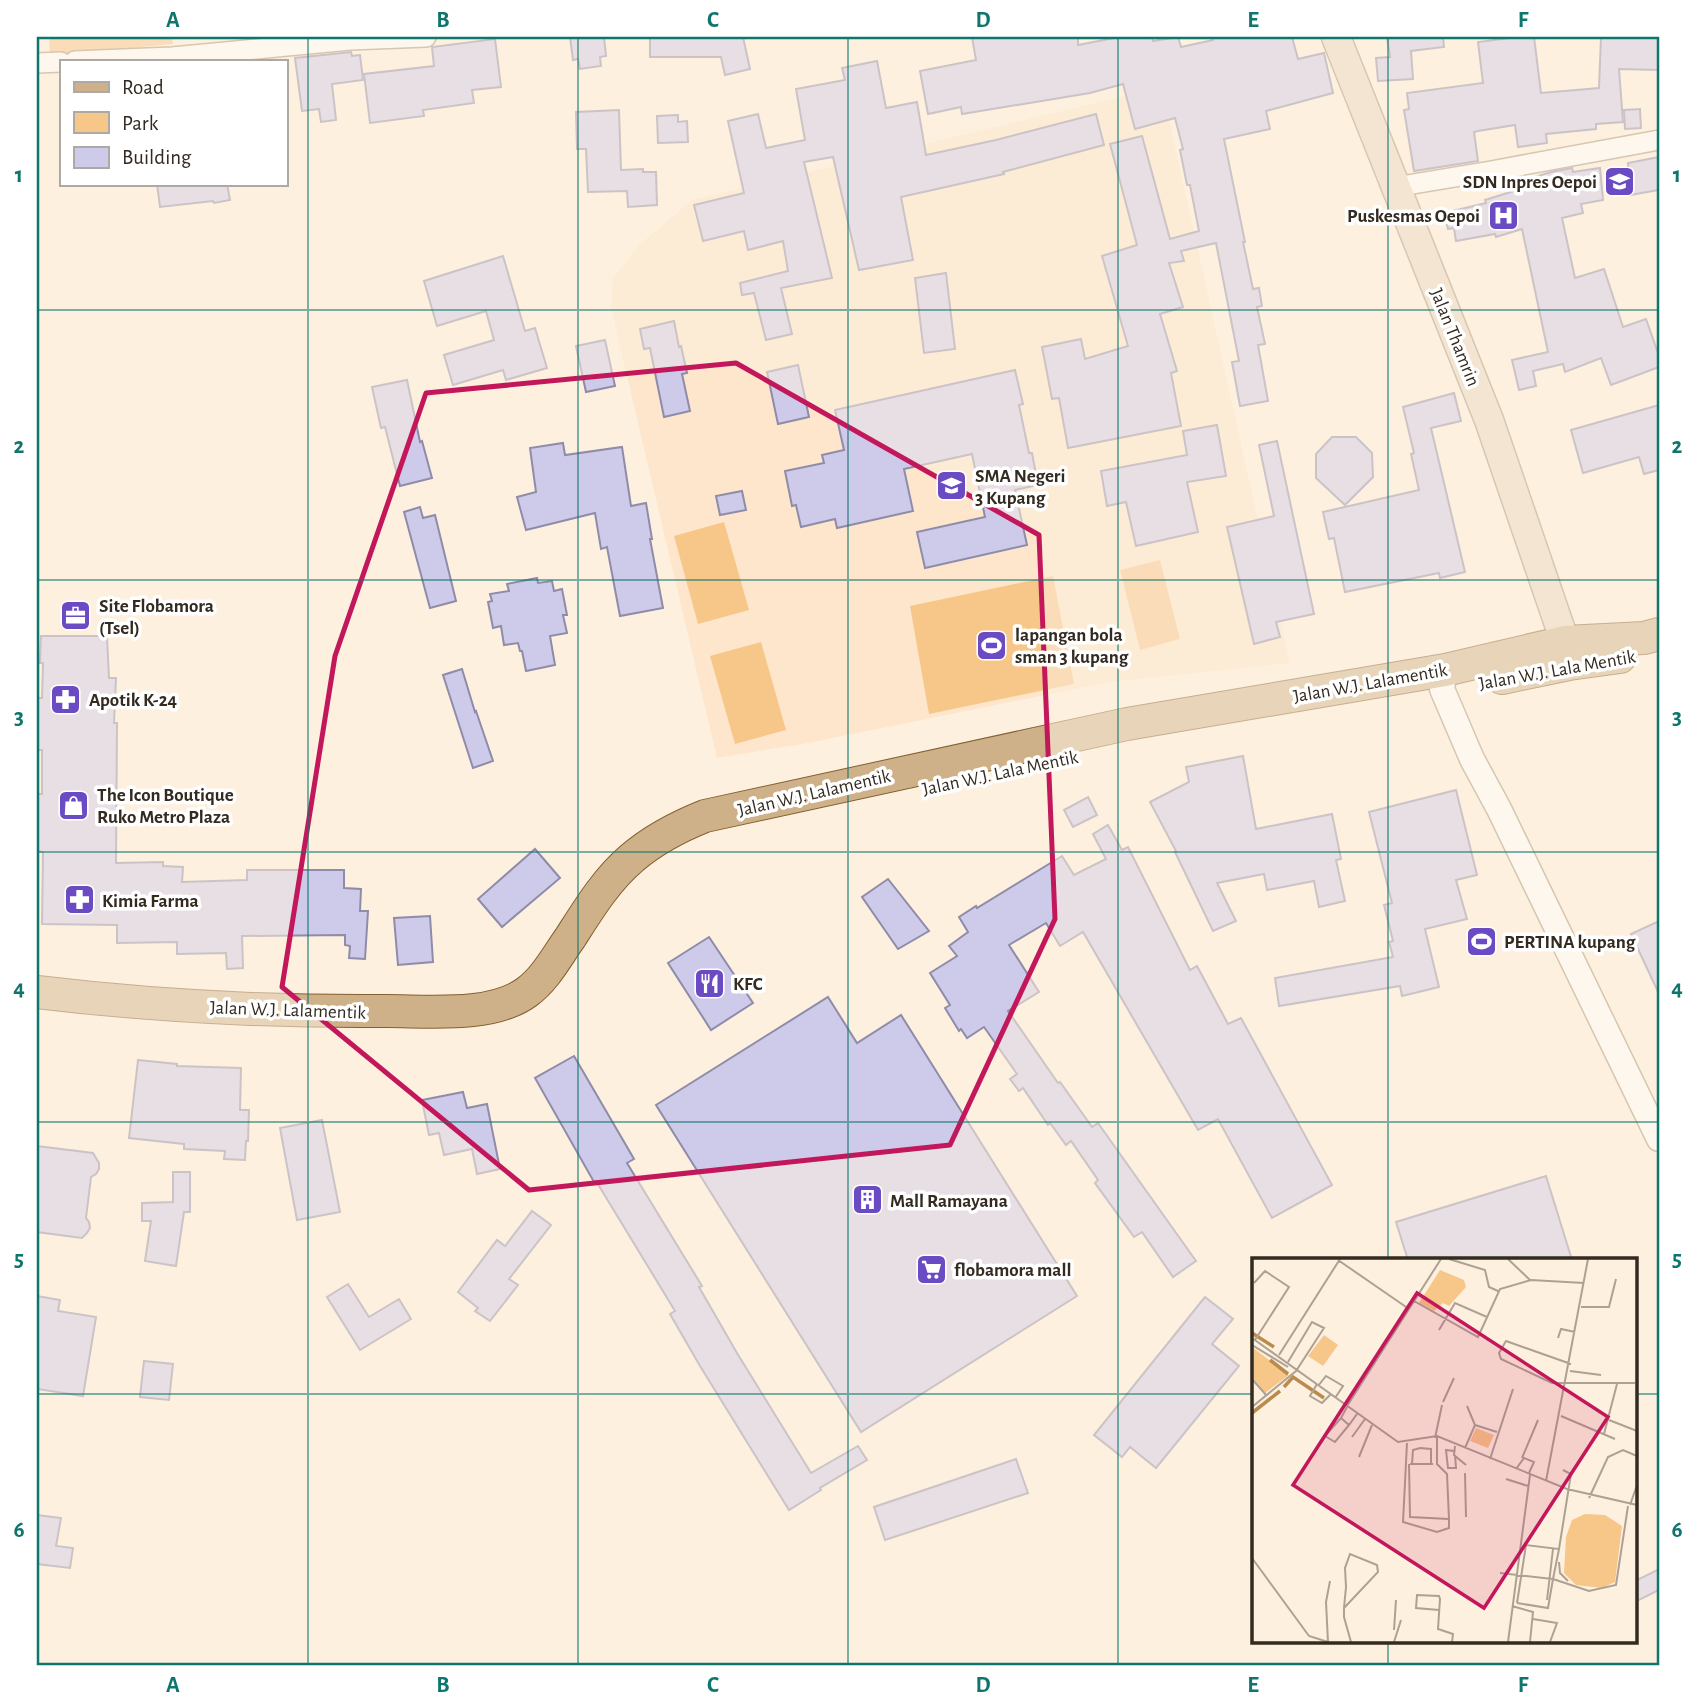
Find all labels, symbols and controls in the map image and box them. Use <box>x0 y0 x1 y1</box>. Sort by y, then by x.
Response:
text: A <box>166 9 180 32</box>
text: B <box>436 9 450 32</box>
text: C <box>707 9 719 32</box>
text: D <box>975 9 991 32</box>
text: E <box>1247 9 1259 32</box>
text: F <box>1518 9 1529 32</box>
legend <box>60 60 287 186</box>
text: Road <box>122 77 164 98</box>
text: Park <box>122 113 159 134</box>
text: Building <box>122 147 192 168</box>
text: 1 <box>15 164 23 187</box>
school or university icon: SDN Inpres Oepoi <box>1603 164 1637 198</box>
text: 1 <box>1673 164 1681 187</box>
place label: SDN Inpres Oepoi <box>1463 173 1597 192</box>
hospital icon: Puskesmas Oepoi <box>1486 198 1520 232</box>
place label: Puskesmas Oepoi <box>1347 207 1480 226</box>
street label: Jalan Thamrin <box>1426 286 1483 389</box>
text: 2 <box>14 435 25 458</box>
text: 2 <box>1672 435 1683 458</box>
place label: SMA Negeri 3 Kupang <box>975 467 1065 508</box>
school or university icon: SMA Negeri 3 Kupang <box>935 469 969 503</box>
place label: Site Flobamora (Tsel) <box>99 597 214 638</box>
office icon: Site Flobamora (Tsel) <box>59 599 93 633</box>
place label: lapangan bola sman 3 kupang <box>1015 626 1129 667</box>
sports icon: lapangan bola sman 3 kupang <box>975 628 1009 662</box>
street label: Jalan W.J. Lala Mentik <box>1477 647 1637 694</box>
street label: Jalan W.J. Lalamentik <box>1292 661 1449 706</box>
pharmacy icon: Apotik K-24 <box>49 682 83 716</box>
place label: Apotik K-24 <box>89 691 178 710</box>
text: 3 <box>14 706 24 729</box>
text: 3 <box>1672 706 1682 729</box>
street label: Jalan W.J. Lala Mentik <box>921 748 1080 799</box>
street label: Jalan W.J. Lalamentik <box>736 767 893 820</box>
place label: The Icon Boutique Ruko Metro Plaza <box>97 786 234 827</box>
shop icon: The Icon Boutique Ruko Metro Plaza <box>57 788 91 822</box>
pharmacy icon: Kimia Farma <box>62 883 96 917</box>
place label: Kimia Farma <box>102 892 199 911</box>
sports icon: PERTINA kupang <box>1464 924 1498 958</box>
place label: PERTINA kupang <box>1504 933 1636 952</box>
restaurant icon: KFC <box>693 966 727 1000</box>
place label: KFC <box>733 975 763 994</box>
text: 4 <box>13 977 25 1000</box>
text: 4 <box>1671 977 1683 1000</box>
street label: Jalan W.J. Lalamentik <box>210 998 367 1023</box>
building icon: Mall Ramayana <box>850 1183 884 1217</box>
place label: Mall Ramayana <box>890 1192 1008 1211</box>
text: 5 <box>14 1248 24 1271</box>
text: 5 <box>1672 1248 1682 1271</box>
supermarket icon: flobamora mall <box>914 1252 948 1286</box>
inset map <box>1252 1258 1636 1644</box>
place label: flobamora mall <box>954 1261 1071 1280</box>
text: 6 <box>13 1519 25 1542</box>
text: 6 <box>1671 1519 1683 1542</box>
text: A <box>166 1674 180 1697</box>
text: B <box>436 1674 450 1697</box>
text: C <box>707 1674 719 1697</box>
text: D <box>975 1674 991 1697</box>
text: E <box>1247 1674 1259 1697</box>
text: F <box>1518 1674 1529 1697</box>

